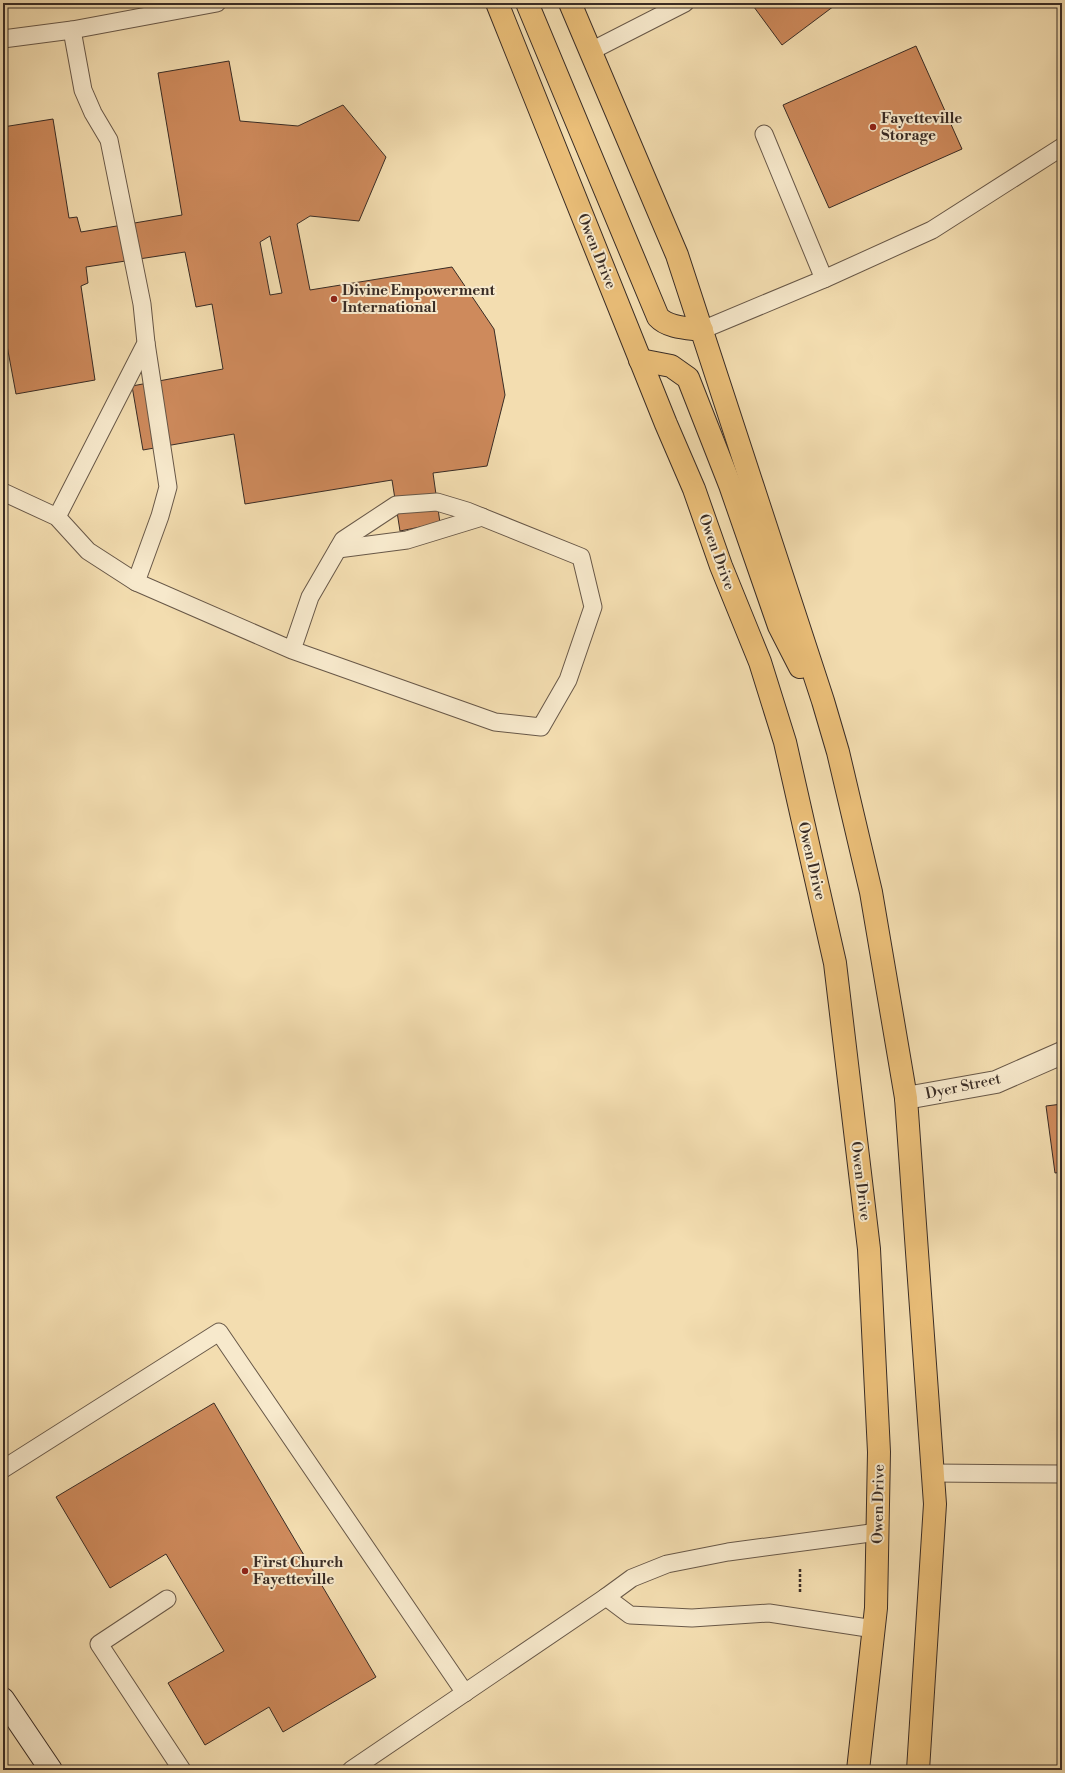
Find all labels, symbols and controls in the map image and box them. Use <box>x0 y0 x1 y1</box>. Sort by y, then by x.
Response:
place label: Fayetteville Storage <box>881 109 962 145</box>
marker: Fayetteville Storage <box>868 122 878 132</box>
street label: Owen Drive <box>573 211 620 292</box>
place label: Divine Empowerment International <box>342 281 496 317</box>
marker: Divine Empowerment International <box>329 294 339 304</box>
street label: Owen Drive <box>694 511 739 593</box>
street label: Owen Drive <box>793 820 830 902</box>
street label: Dyer Street <box>924 1069 1003 1104</box>
street label: Owen Drive <box>846 1140 875 1222</box>
street label: Owen Drive <box>868 1464 889 1544</box>
place label: First Church Fayetteville <box>253 1553 344 1589</box>
marker: First Church Fayetteville <box>240 1566 250 1576</box>

